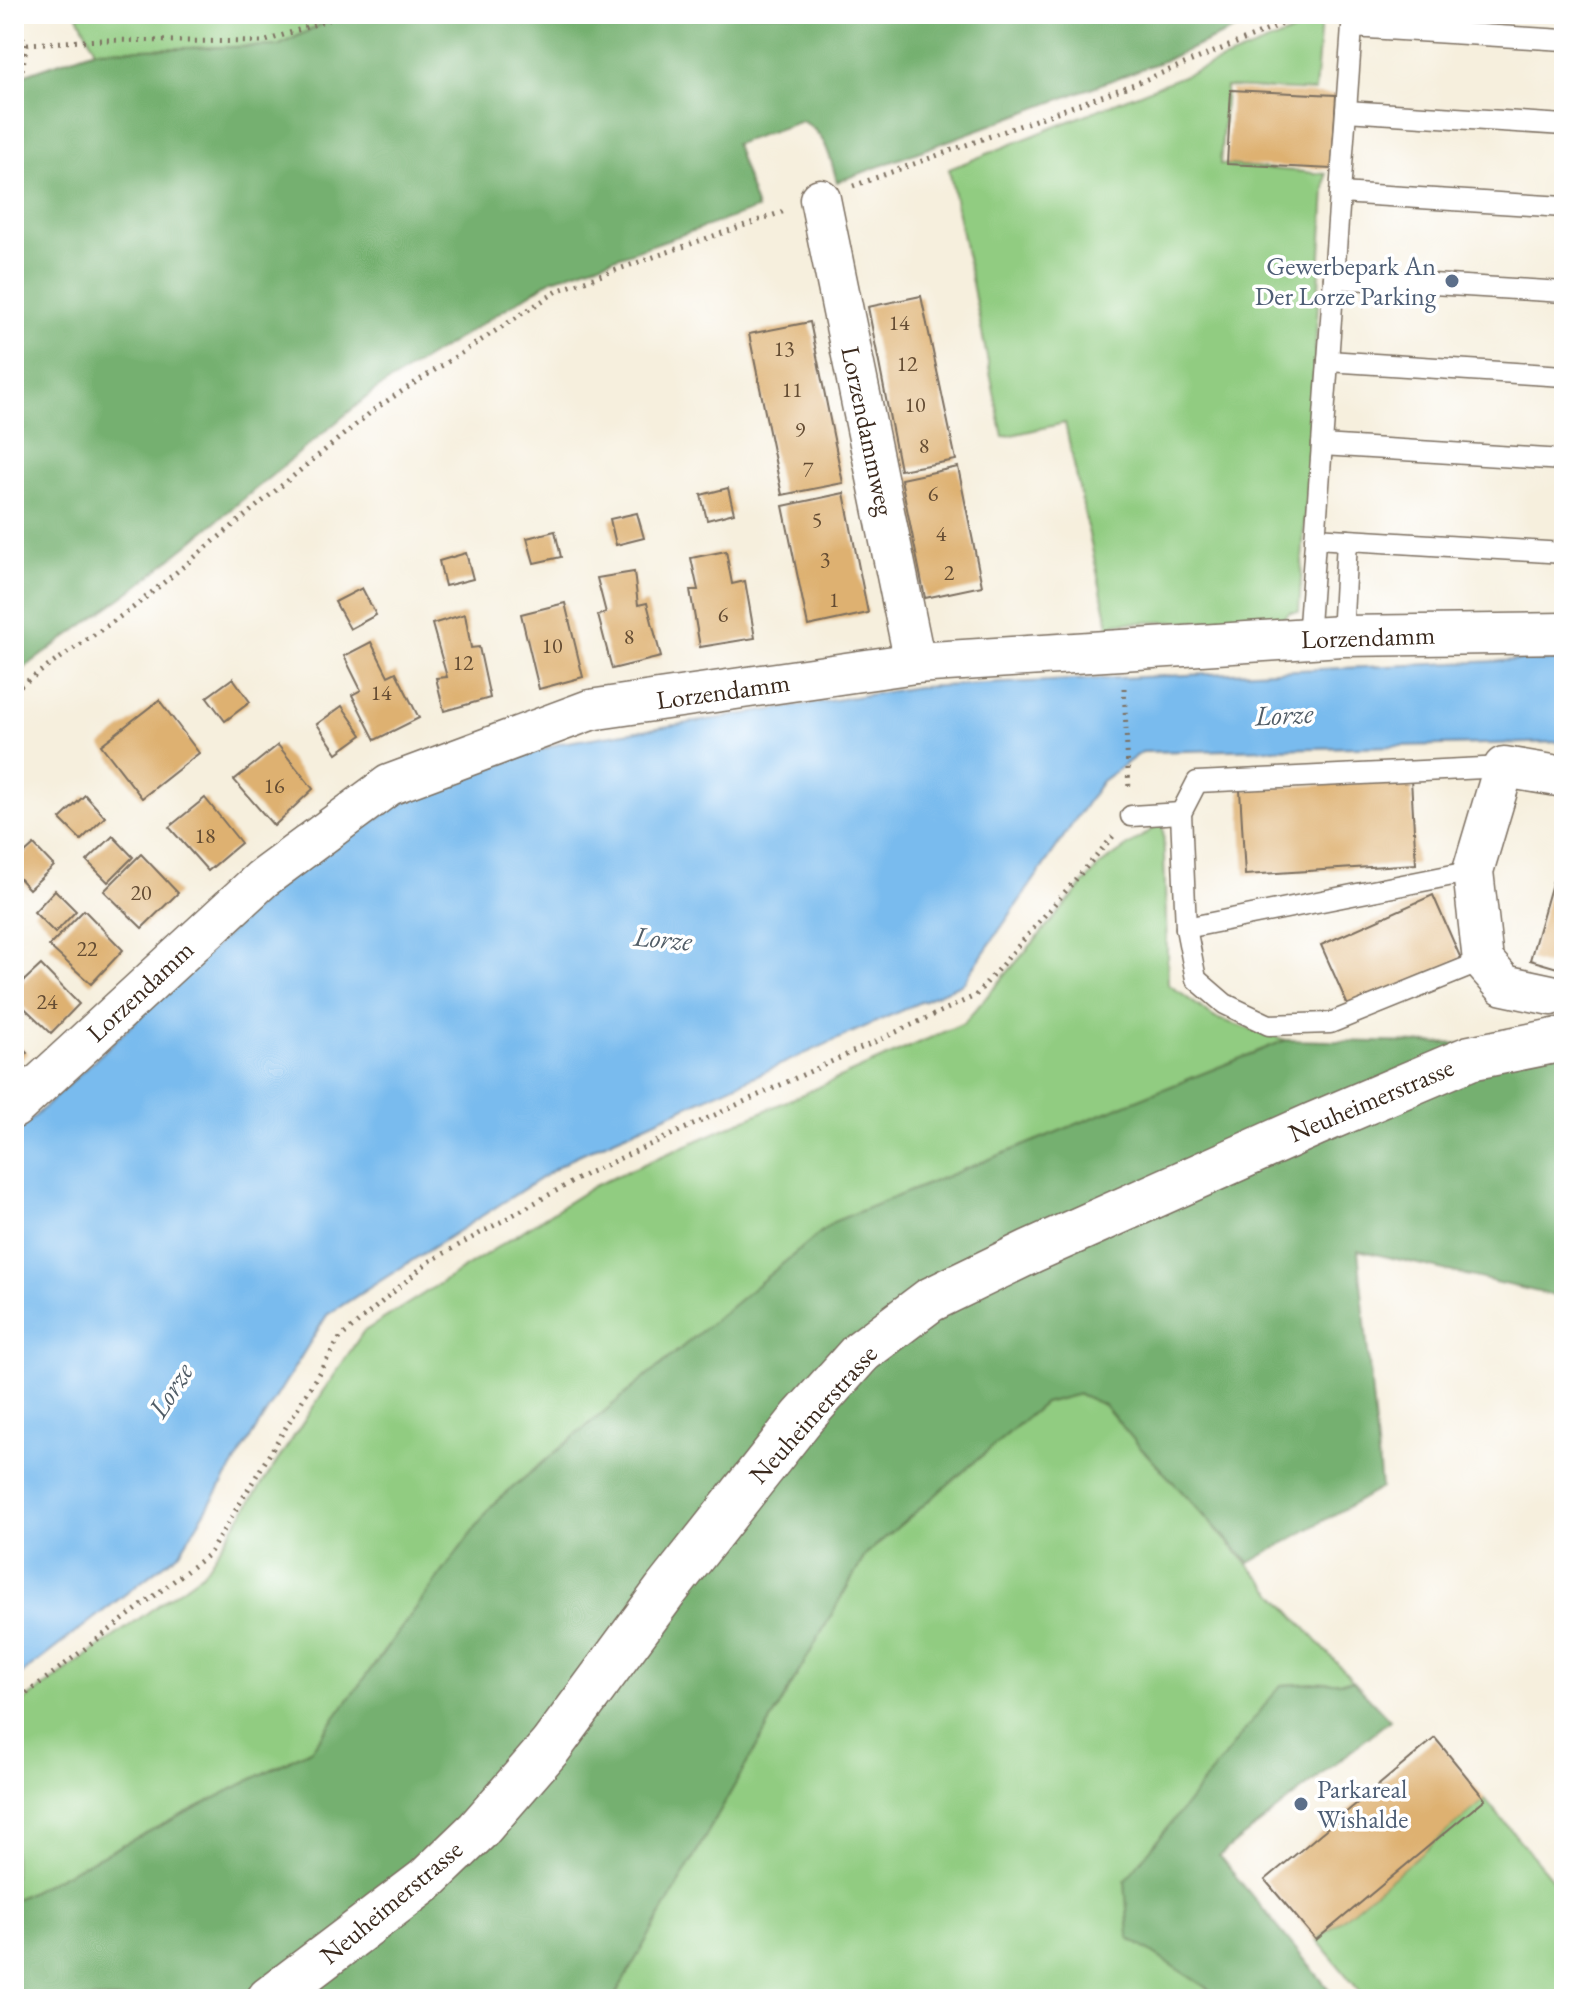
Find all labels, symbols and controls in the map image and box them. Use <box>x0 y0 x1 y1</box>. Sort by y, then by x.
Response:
place label: Gewerbepark An Der Lorze Parking <box>1255 249 1437 313</box>
marker: Gewerbepark An Der Lorze Parking <box>1443 272 1461 290</box>
house number: 14 <box>888 308 910 337</box>
house number: 13 <box>773 334 795 363</box>
street label: Lorzendammweg <box>833 343 903 520</box>
house number: 12 <box>896 349 918 378</box>
house number: 11 <box>781 375 803 404</box>
house number: 10 <box>904 390 926 419</box>
house number: 9 <box>795 415 806 444</box>
house number: 8 <box>919 431 929 460</box>
house number: 7 <box>803 455 814 484</box>
house number: 6 <box>928 479 939 508</box>
house number: 5 <box>812 505 822 534</box>
house number: 4 <box>936 519 947 548</box>
house number: 3 <box>820 545 830 574</box>
house number: 2 <box>944 558 955 587</box>
house number: 1 <box>829 585 839 614</box>
house number: 6 <box>718 600 729 629</box>
street label: Lorzendamm <box>1300 618 1436 656</box>
house number: 8 <box>624 622 634 651</box>
house number: 10 <box>541 631 563 660</box>
house number: 12 <box>452 648 474 677</box>
street label: Lorzendamm <box>654 665 792 717</box>
house number: 14 <box>370 678 392 707</box>
water label: Lorze <box>1253 694 1315 734</box>
house number: 16 <box>263 771 285 800</box>
house number: 18 <box>194 821 216 850</box>
house number: 20 <box>130 878 152 907</box>
water label: Lorze <box>631 917 694 959</box>
street label: Lorzendamm <box>79 933 201 1049</box>
house number: 22 <box>76 934 98 963</box>
house number: 24 <box>36 987 58 1016</box>
street label: Neuheimerstrasse <box>1283 1050 1459 1150</box>
street label: Neuheimerstrasse <box>741 1337 885 1491</box>
water label: Lorze <box>139 1355 201 1425</box>
place label: Parkareal Wishalde <box>1317 1772 1408 1836</box>
marker: Parkareal Wishalde <box>1292 1795 1310 1813</box>
street label: Neuheimerstrasse <box>313 1832 469 1972</box>

